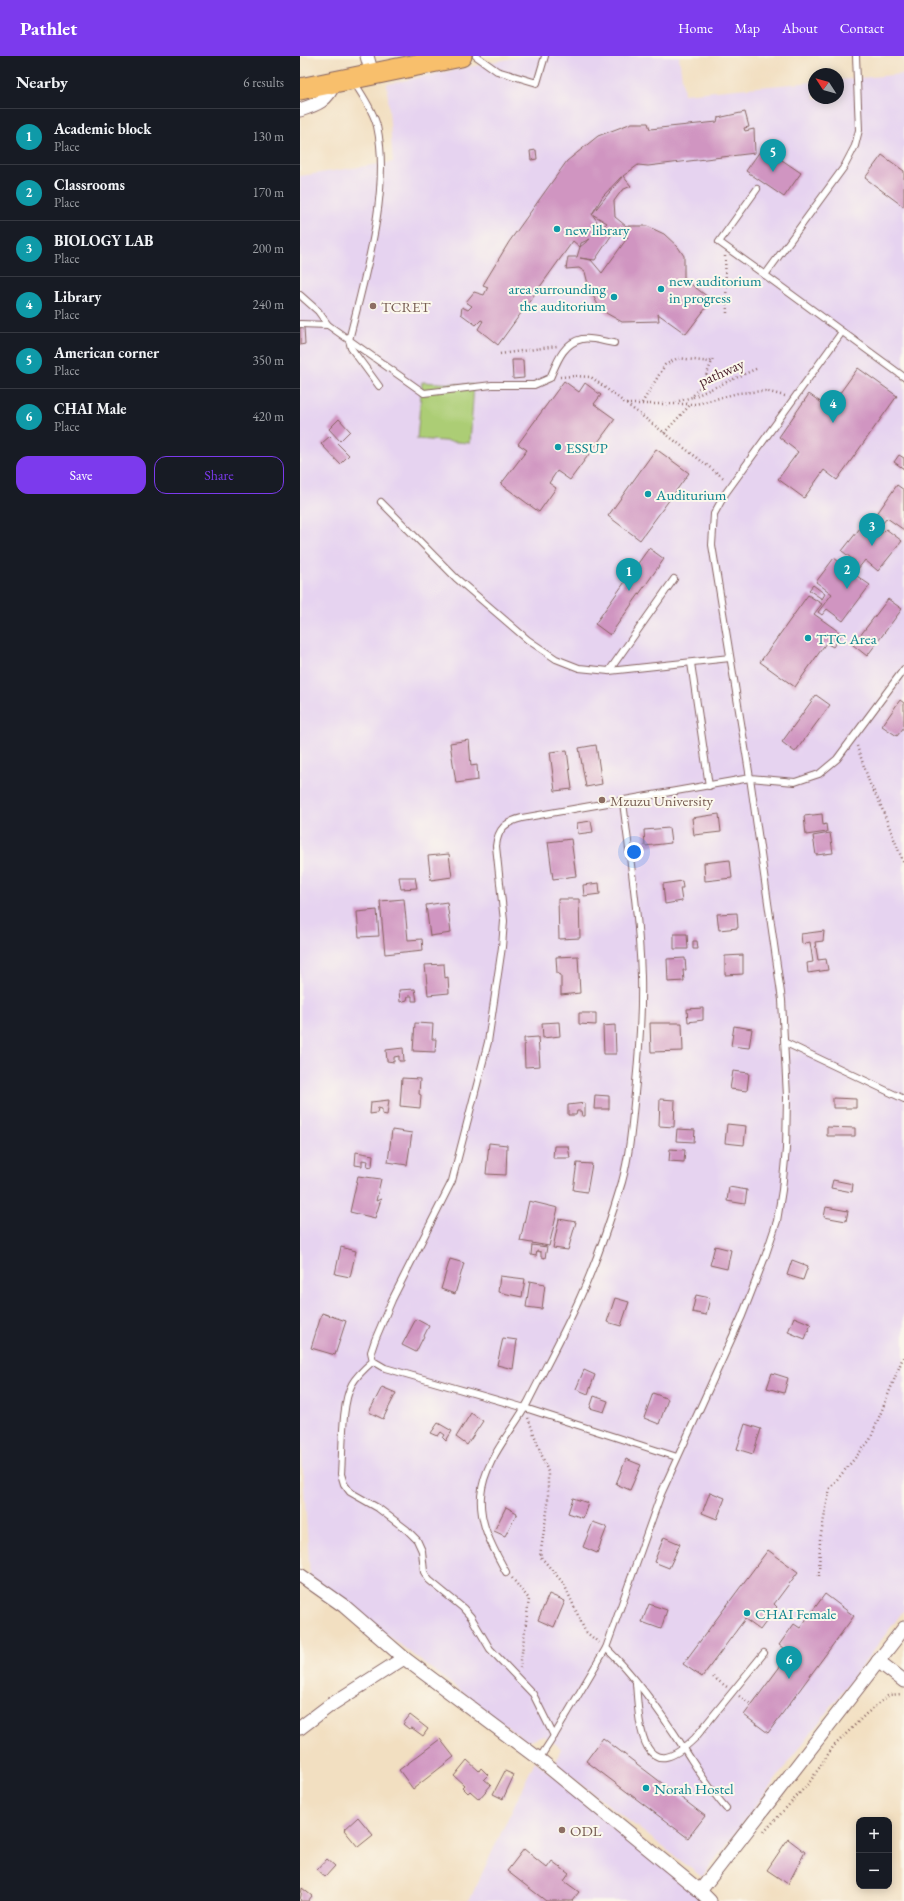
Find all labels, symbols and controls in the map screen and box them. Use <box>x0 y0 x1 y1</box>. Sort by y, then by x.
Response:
text: Pathlet <box>20 16 77 41</box>
text: Home <box>678 19 713 37</box>
text: Map <box>735 19 760 37</box>
text: About <box>782 19 818 37</box>
text: Contact <box>840 19 884 37</box>
north arrow <box>808 68 844 104</box>
text: Nearby <box>16 71 68 93</box>
text: 6 results <box>243 74 284 91</box>
text: Academic block <box>54 119 151 138</box>
text: 1 <box>26 128 32 145</box>
text: 130 m <box>253 128 284 145</box>
text: Place <box>54 138 80 155</box>
pin: 5 <box>760 139 786 172</box>
text: Classrooms <box>54 175 125 194</box>
text: 2 <box>26 184 32 201</box>
text: 170 m <box>253 184 284 201</box>
text: Place <box>54 194 80 211</box>
place label: new library <box>565 220 630 239</box>
marker: new library <box>552 224 562 234</box>
text: BIOLOGY LAB <box>54 231 153 250</box>
text: 3 <box>26 240 32 257</box>
text: 200 m <box>253 240 284 257</box>
text: Place <box>54 250 80 267</box>
place label: new auditorium in progress <box>669 271 762 307</box>
place label: area surrounding the auditorium <box>508 279 606 315</box>
marker: new auditorium in progress <box>656 284 666 294</box>
text: Library <box>54 287 102 306</box>
marker: area surrounding the auditorium <box>609 292 619 302</box>
text: 4 <box>26 296 32 313</box>
text: 240 m <box>253 296 284 313</box>
place label: TCRET <box>381 297 432 316</box>
marker: TCRET <box>368 301 378 311</box>
text: Place <box>54 306 80 323</box>
text: American corner <box>54 343 159 362</box>
text: 5 <box>26 352 32 369</box>
text: 350 m <box>253 352 284 369</box>
street label: pathway <box>695 353 747 390</box>
text: Place <box>54 362 80 379</box>
pin: 4 <box>820 390 846 423</box>
text: CHAI Male <box>54 399 127 418</box>
text: 6 <box>26 408 32 425</box>
text: 420 m <box>253 408 284 425</box>
text: Place <box>54 418 80 435</box>
place label: ESSUP <box>566 438 608 457</box>
marker: ESSUP <box>553 442 563 452</box>
button: Save <box>16 456 146 494</box>
button: Share <box>154 456 284 494</box>
place label: Auditurium <box>655 485 727 504</box>
marker: Auditurium <box>643 489 653 499</box>
pin: 3 <box>859 513 885 546</box>
pin: 2 <box>834 556 860 589</box>
pin: 1 <box>616 558 642 591</box>
place label: TTC Area <box>816 629 877 648</box>
marker: TTC Area <box>803 633 813 643</box>
place label: Mzuzu University <box>610 791 714 810</box>
marker: Mzuzu University <box>597 795 607 805</box>
your location <box>624 842 644 862</box>
place label: CHAI Female <box>755 1604 837 1623</box>
marker: CHAI Female <box>742 1608 752 1618</box>
pin: 6 <box>776 1646 802 1679</box>
place label: Norah Hostel <box>654 1779 734 1798</box>
marker: Norah Hostel <box>641 1783 651 1793</box>
map controls <box>856 1817 892 1889</box>
button: + <box>856 1817 892 1853</box>
place label: ODL <box>570 1821 602 1840</box>
marker: ODL <box>557 1825 567 1835</box>
button: − <box>856 1853 892 1889</box>

